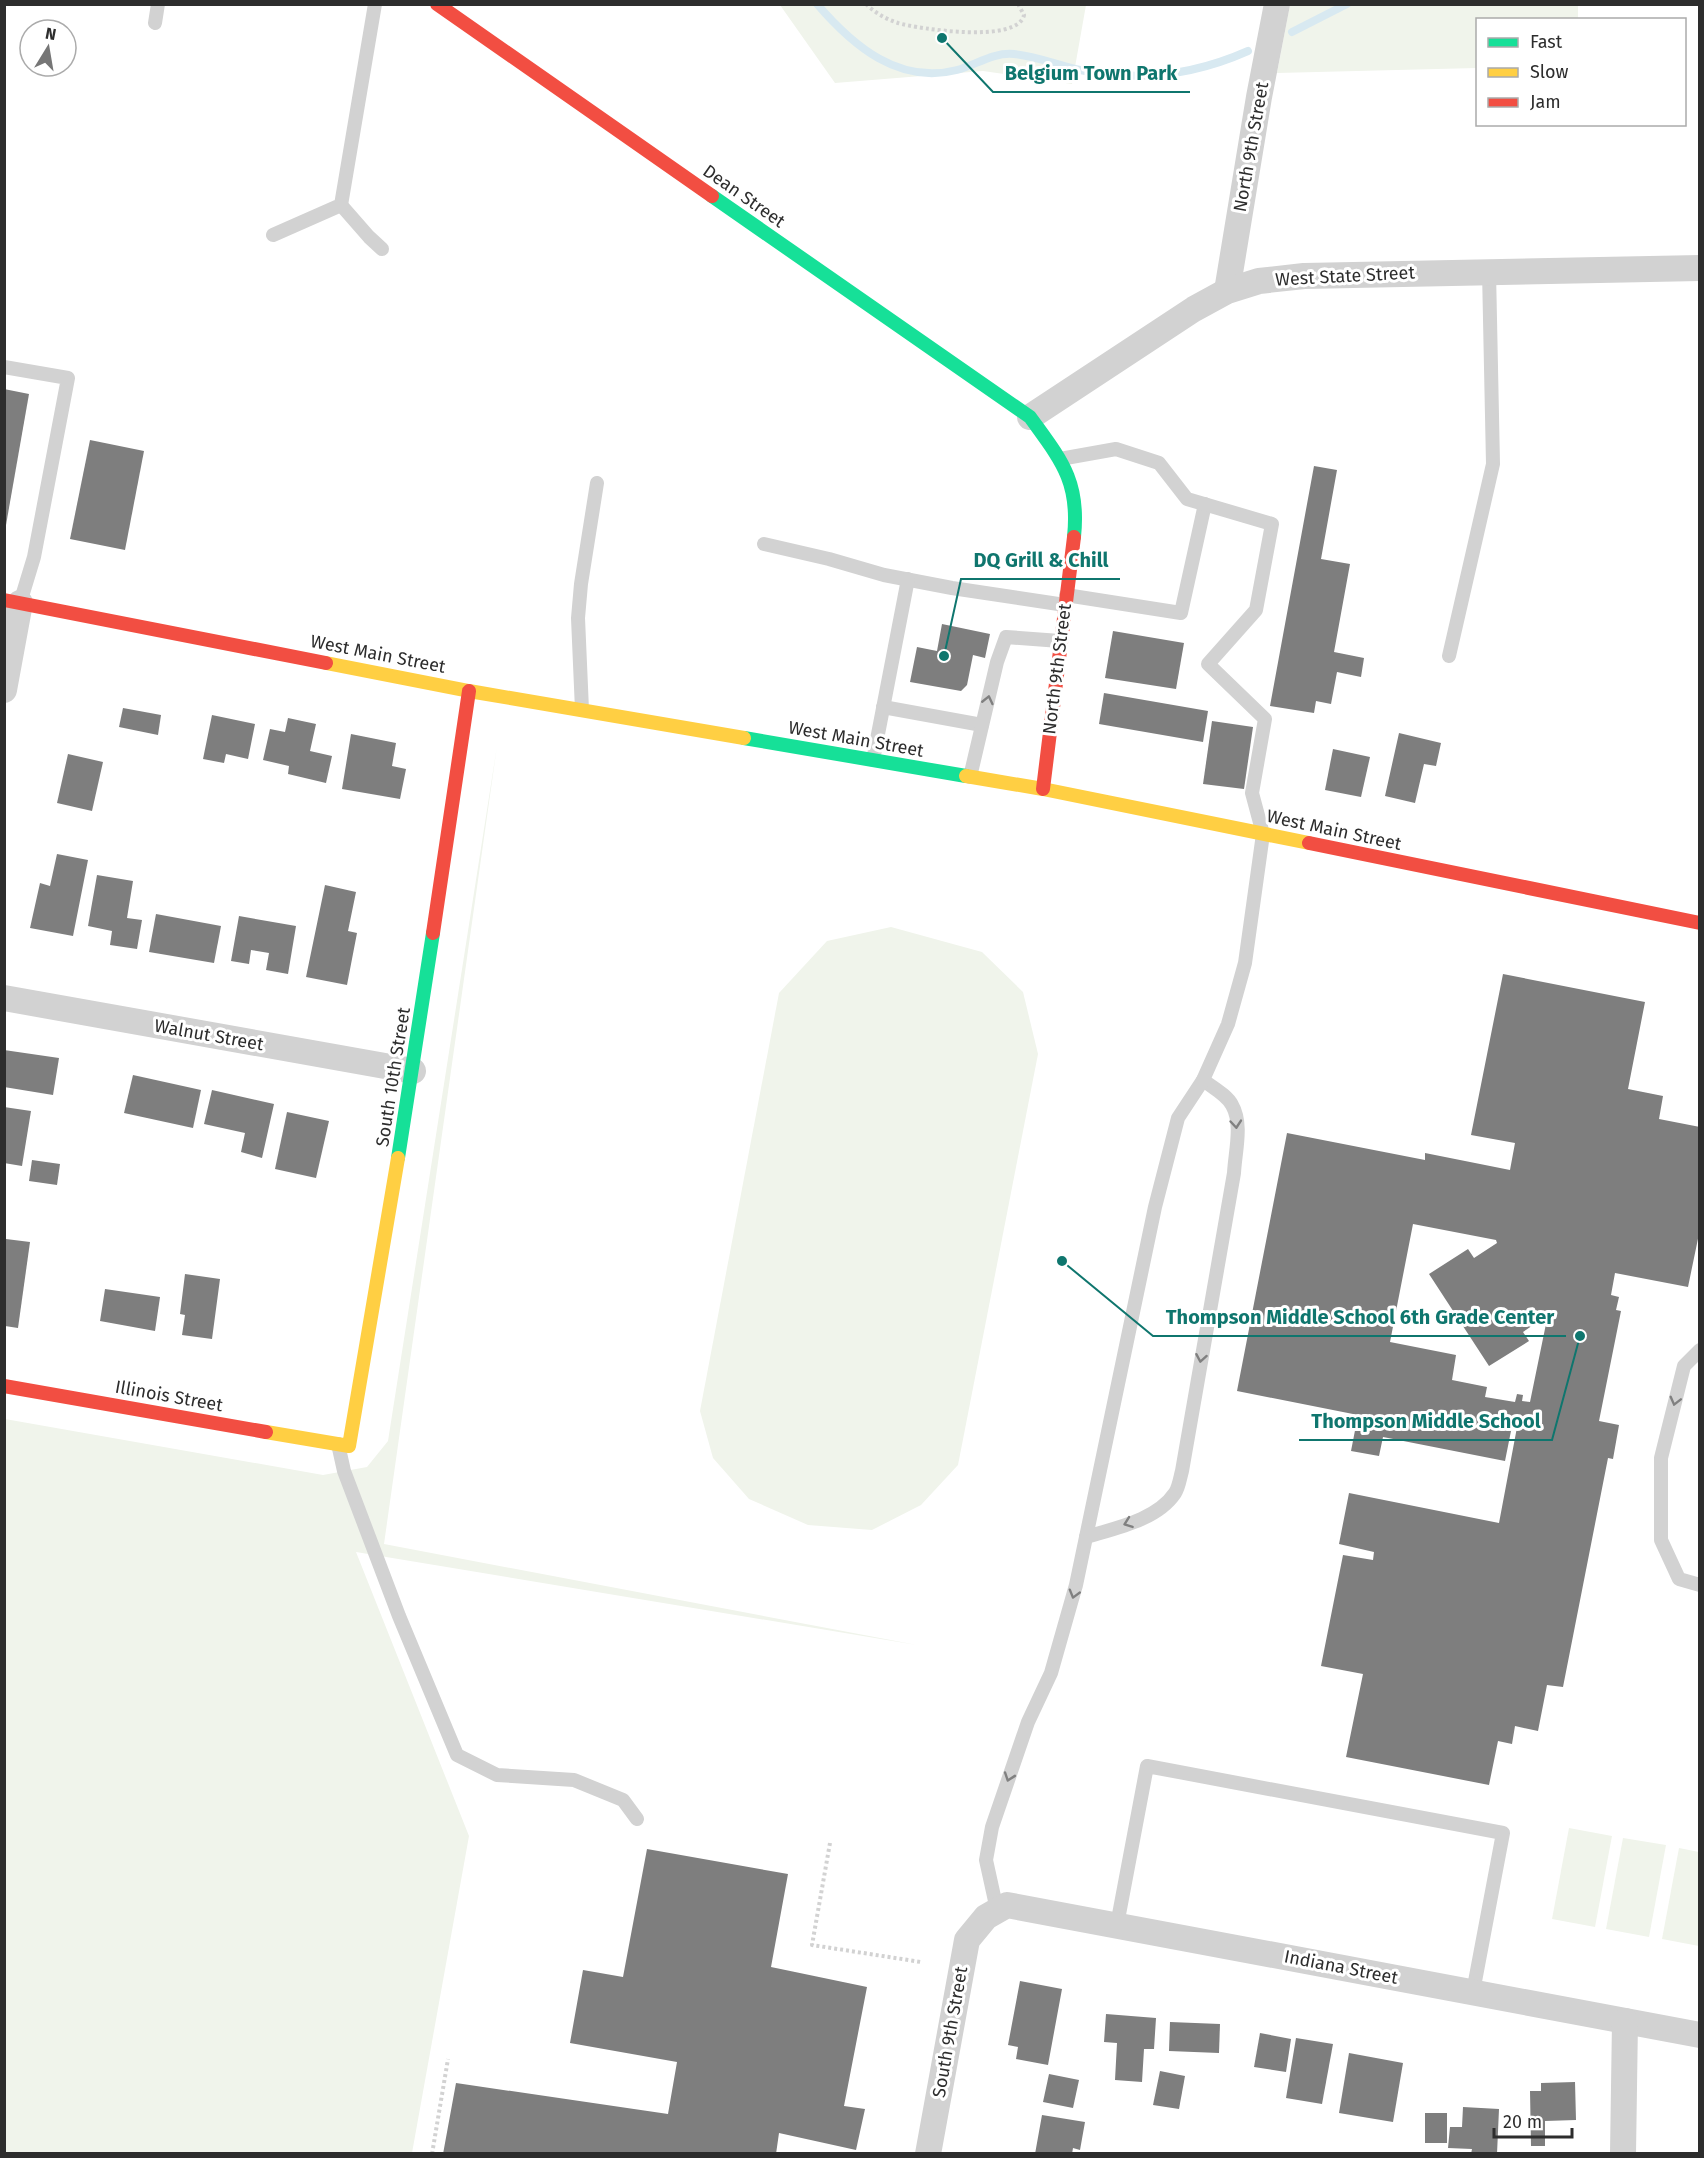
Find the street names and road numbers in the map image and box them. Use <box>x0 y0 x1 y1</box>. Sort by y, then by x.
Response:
street label: North 9th Street <box>1229 80 1273 214</box>
street label: Dean Street <box>699 160 790 233</box>
street label: West State Street <box>1275 261 1416 291</box>
street label: North 9th Street <box>1038 602 1076 736</box>
street label: West Main Street <box>309 630 448 678</box>
street label: West Main Street <box>787 716 926 762</box>
street label: West Main Street <box>1265 805 1404 855</box>
street label: South 10th Street <box>371 1005 415 1148</box>
street label: Walnut Street <box>153 1015 266 1055</box>
street label: Illinois Street <box>113 1376 225 1416</box>
street label: Indiana Street <box>1282 1945 1400 1989</box>
street label: South 9th Street <box>928 1964 972 2099</box>

